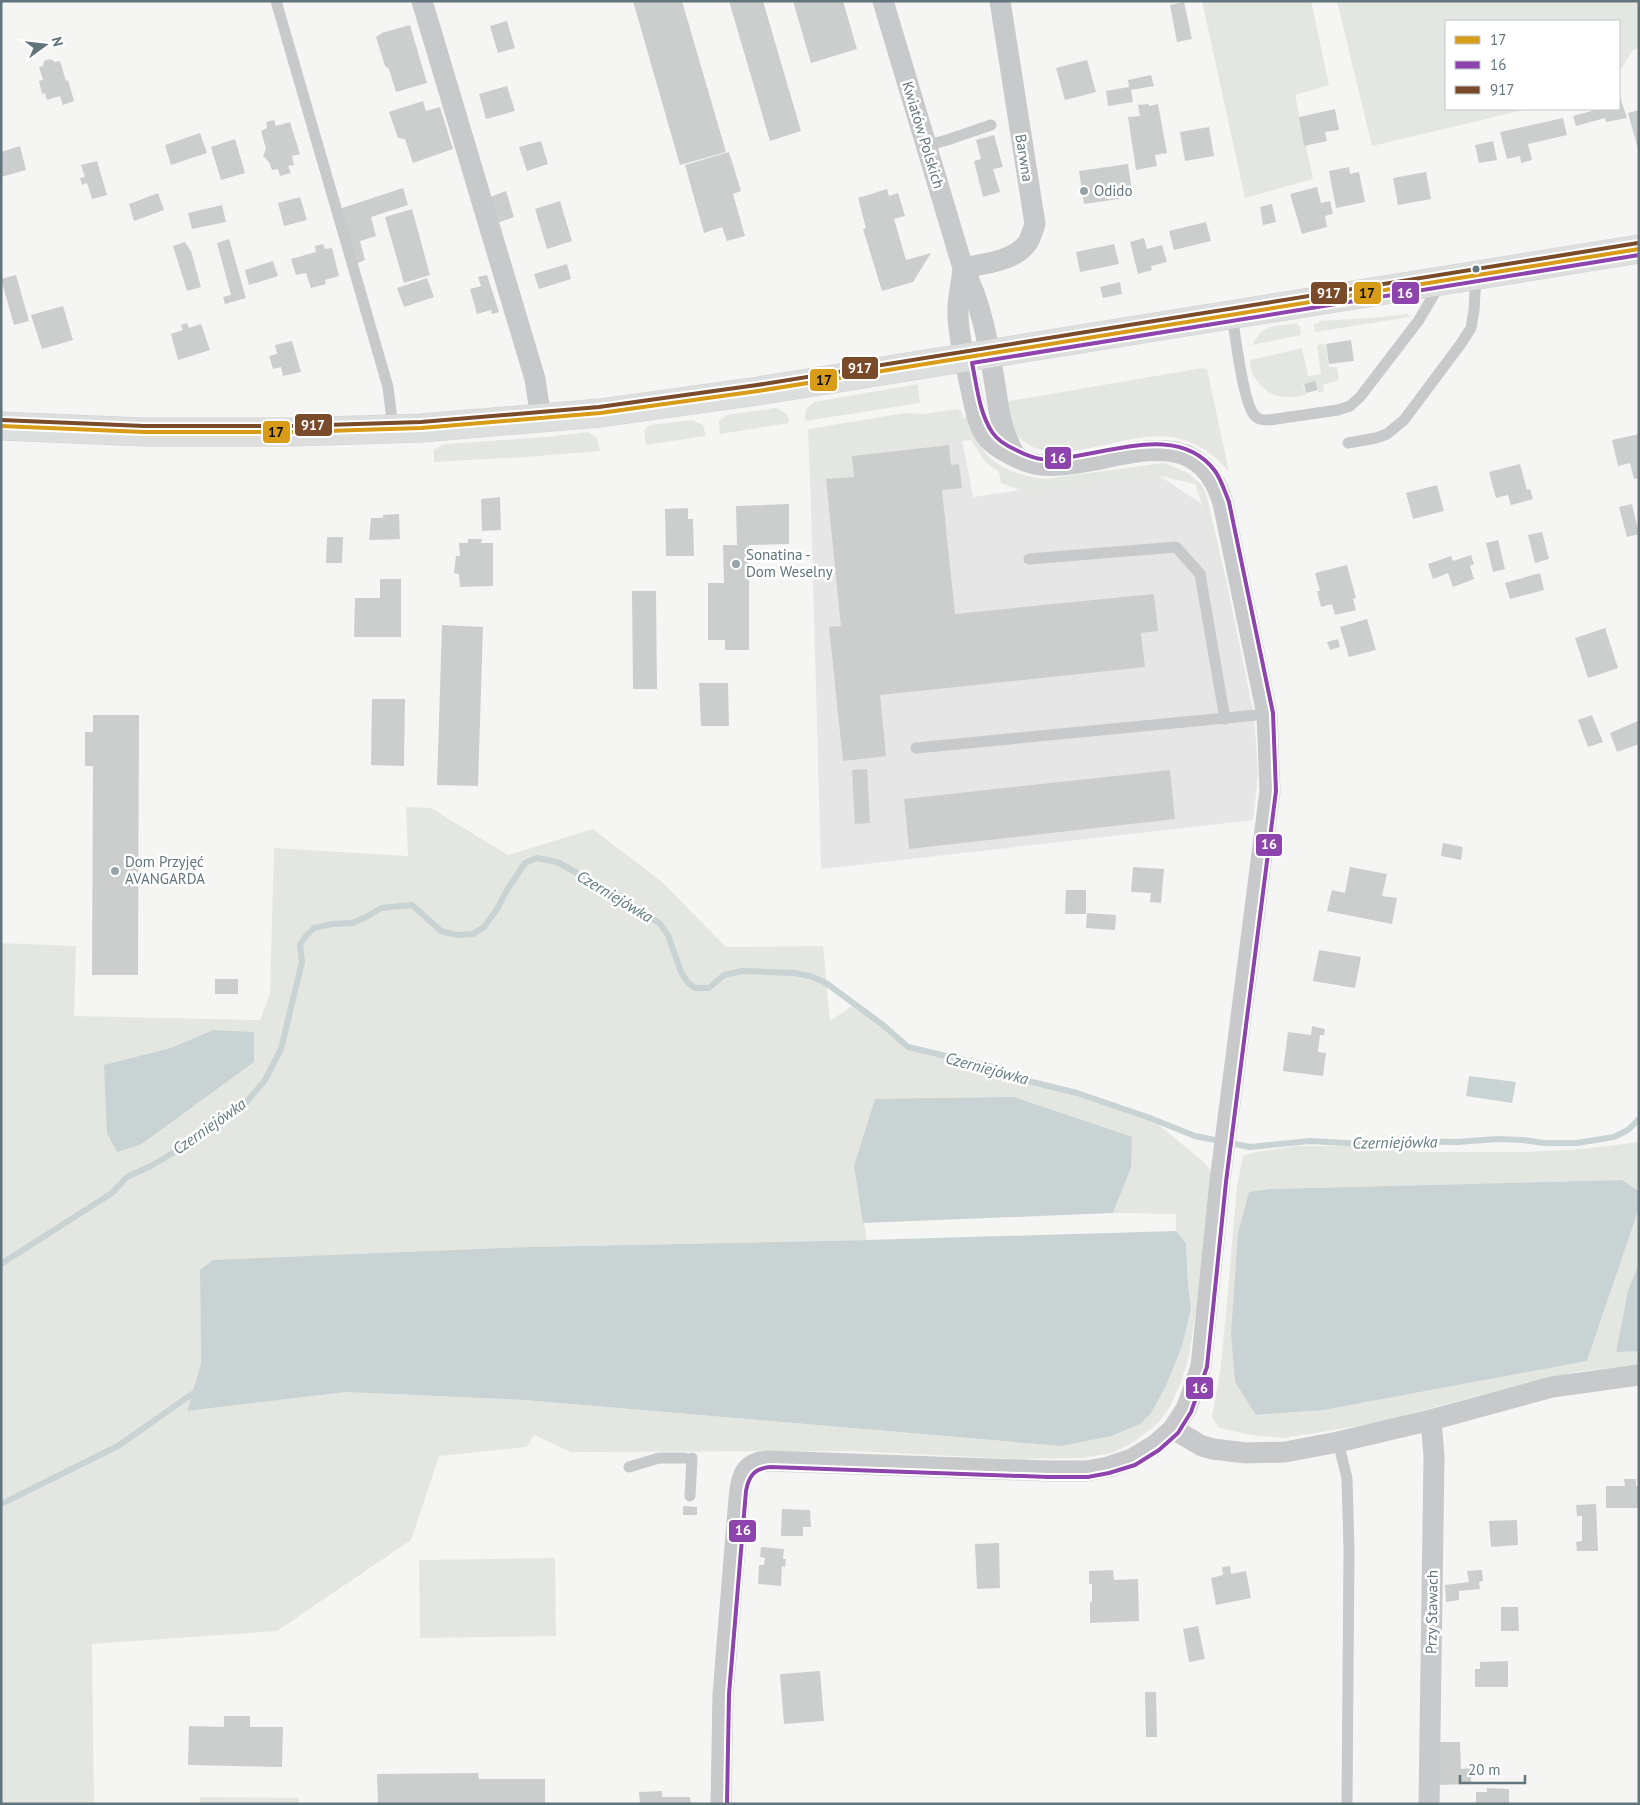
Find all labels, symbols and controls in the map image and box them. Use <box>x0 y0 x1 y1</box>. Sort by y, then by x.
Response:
north arrow <box>20 20 70 70</box>
legend <box>1445 20 1620 110</box>
text: 17 <box>1490 30 1506 49</box>
text: N <box>48 35 67 48</box>
text: 16 <box>1490 55 1506 74</box>
street label: Kwiatów Polskich <box>898 79 949 191</box>
text: 917 <box>1490 80 1515 99</box>
street label: Barwna <box>1011 133 1038 183</box>
place label: Odido <box>1094 181 1132 200</box>
marker: Odido <box>1078 185 1090 197</box>
unlabelled marker <box>1471 264 1481 274</box>
line badge: 917 <box>1310 281 1348 305</box>
line badge: 17 <box>1353 281 1382 305</box>
line badge: 16 <box>1391 281 1420 305</box>
text: 917 <box>1317 284 1341 302</box>
text: 17 <box>1359 284 1375 302</box>
text: 16 <box>1397 284 1413 302</box>
line badge: 917 <box>841 356 879 380</box>
text: 917 <box>848 359 872 377</box>
line badge: 17 <box>809 368 838 392</box>
text: 17 <box>816 371 832 389</box>
line badge: 917 <box>294 413 333 437</box>
text: 917 <box>301 416 325 434</box>
line badge: 17 <box>262 420 291 444</box>
text: 17 <box>268 423 284 441</box>
line badge: 16 <box>1044 446 1072 470</box>
text: 16 <box>1050 449 1066 467</box>
place label: Sonatina - Dom Weselny <box>746 545 833 581</box>
marker: Sonatina - Dom Weselny <box>730 558 742 570</box>
line badge: 16 <box>1255 833 1283 857</box>
text: 16 <box>1261 835 1277 853</box>
place label: Dom Przyjęć AVANGARDA <box>125 852 205 888</box>
marker: Dom Przyjęć AVANGARDA <box>109 865 121 877</box>
water label: Czerniejówka <box>573 866 657 927</box>
water label: Czerniejówka <box>943 1047 1031 1089</box>
water label: Czerniejówka <box>168 1093 250 1159</box>
water label: Czerniejówka <box>1352 1131 1438 1153</box>
line badge: 16 <box>1185 1376 1214 1400</box>
text: 16 <box>1192 1379 1208 1397</box>
line badge: 16 <box>728 1519 757 1543</box>
text: 16 <box>735 1521 751 1539</box>
street label: Przy Stawach <box>1421 1570 1442 1654</box>
scale bar <box>1460 1752 1525 1784</box>
text: 20 m <box>1468 1760 1501 1779</box>

